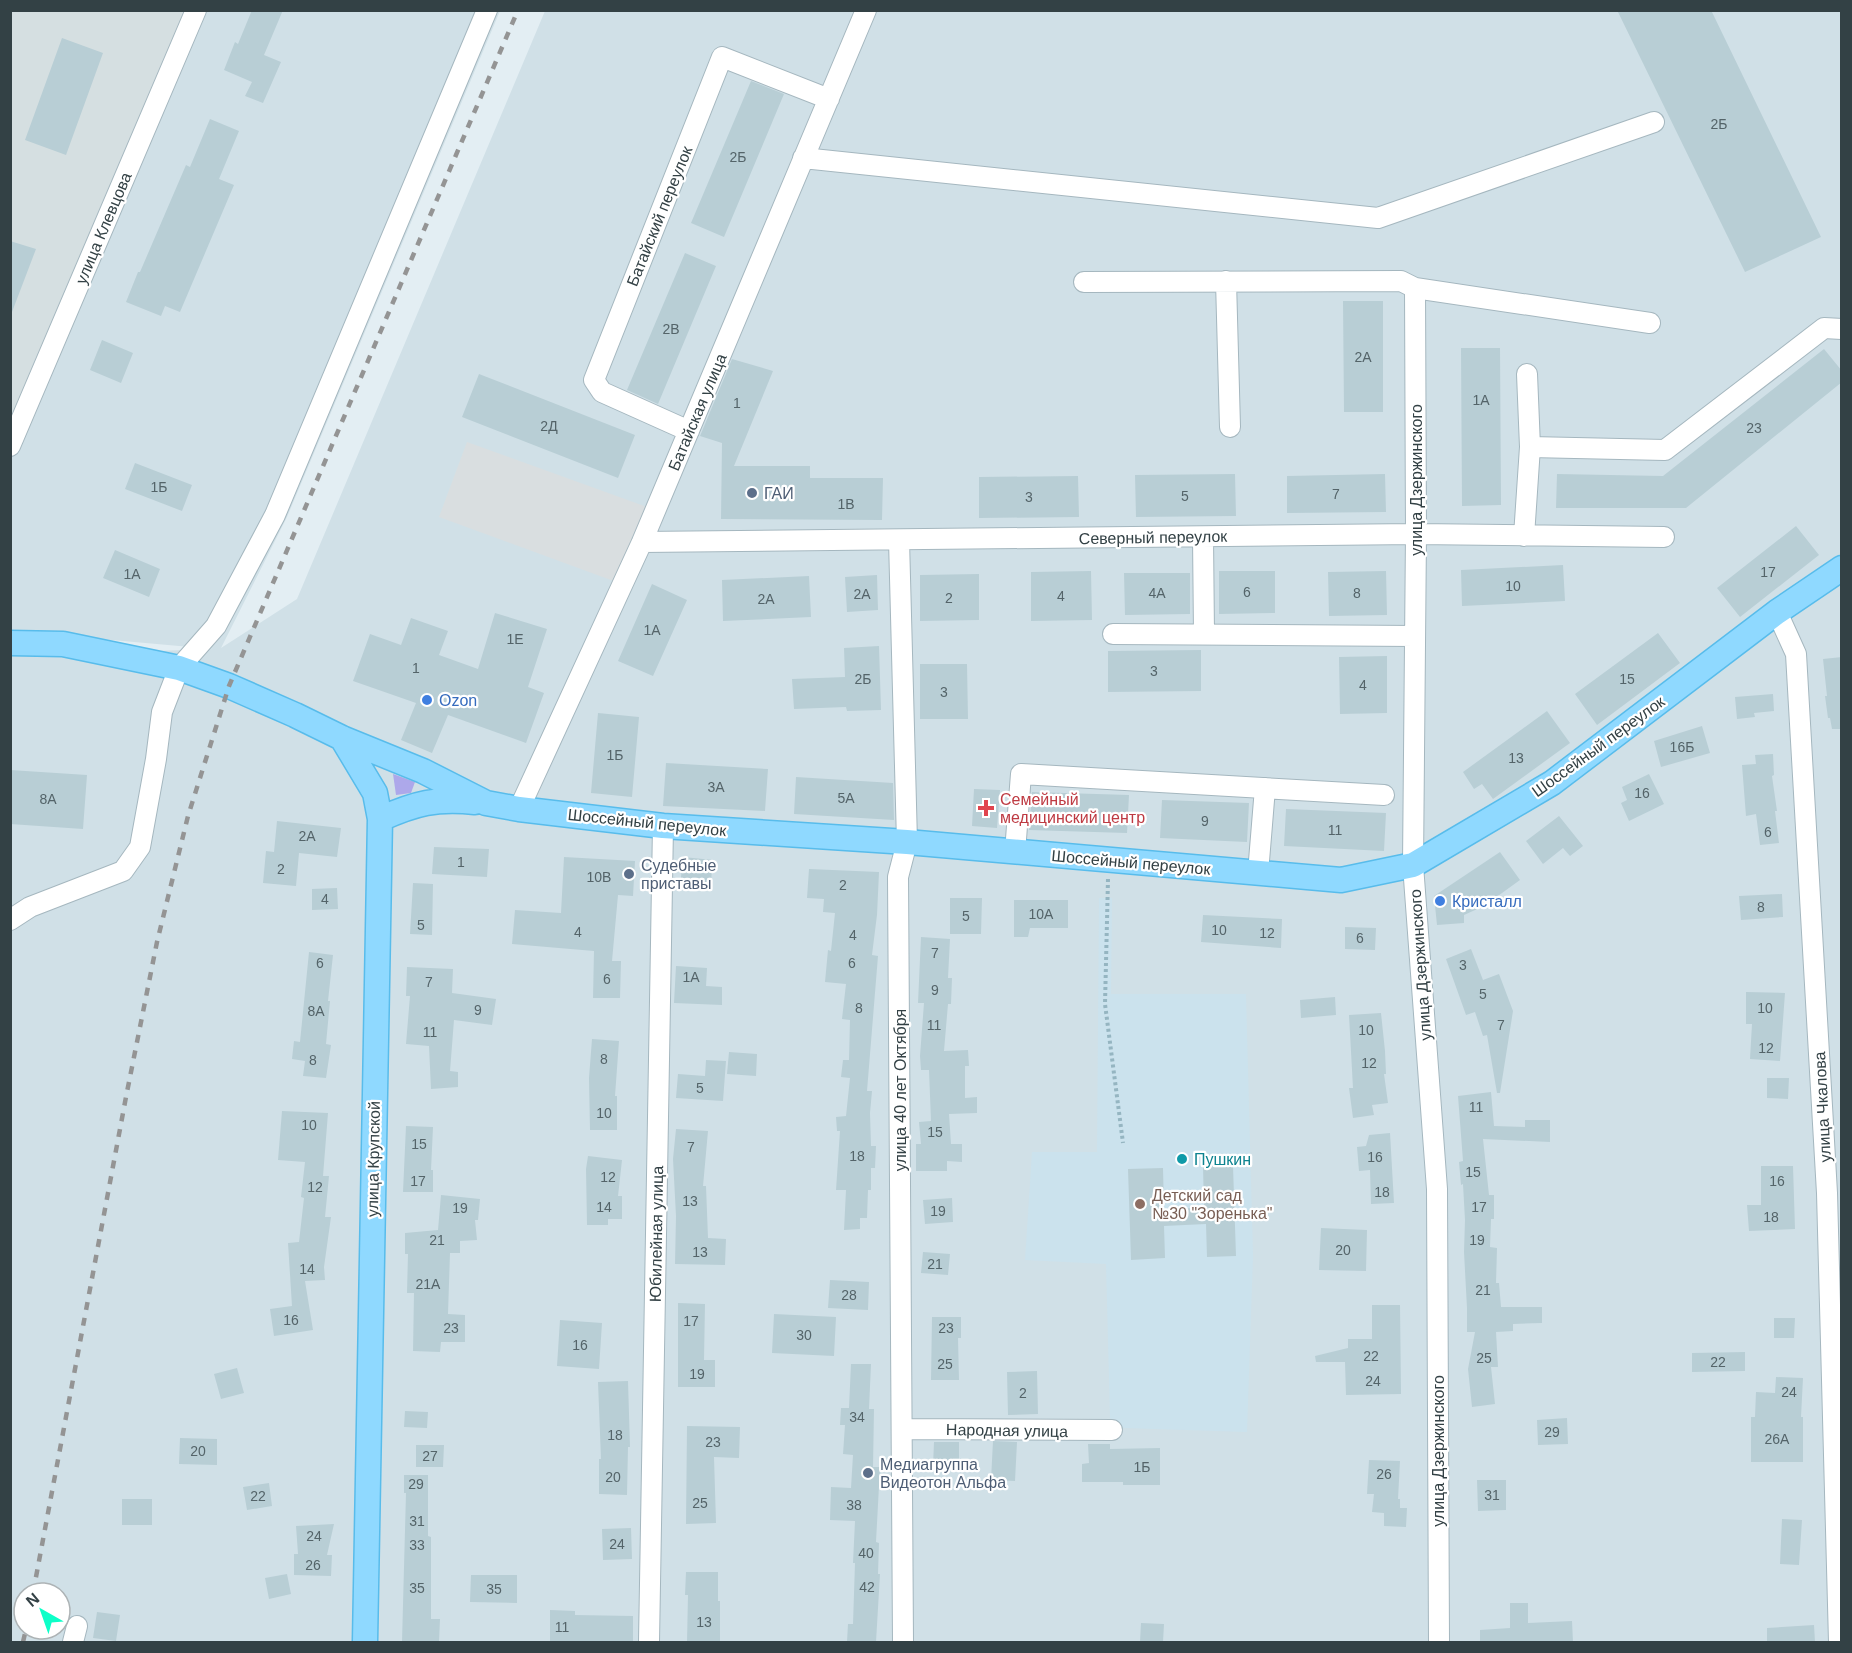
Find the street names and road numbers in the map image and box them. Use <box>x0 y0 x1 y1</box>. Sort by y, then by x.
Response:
street label: Батайский переулок <box>624 143 696 289</box>
street label: улица Клевцова <box>72 170 135 287</box>
street label: Батайская улица <box>665 351 730 473</box>
street label: улица Дзержинского <box>1408 404 1425 556</box>
street label: Северный переулок <box>1079 528 1228 547</box>
street label: Шоссейный переулок <box>1529 692 1669 800</box>
street label: Шоссейный переулок <box>567 806 728 839</box>
street label: Шоссейный переулок <box>1051 847 1212 878</box>
street label: улица Дзержинского <box>1407 889 1434 1041</box>
street label: улица 40 лет Октября <box>892 1009 909 1171</box>
street label: улица Чкалова <box>1811 1051 1834 1163</box>
street label: улица Крупской <box>364 1101 383 1217</box>
street label: Юбилейная улица <box>647 1166 666 1302</box>
street label: улица Дзержинского <box>1430 1375 1447 1527</box>
street label: Народная улица <box>946 1421 1068 1440</box>

